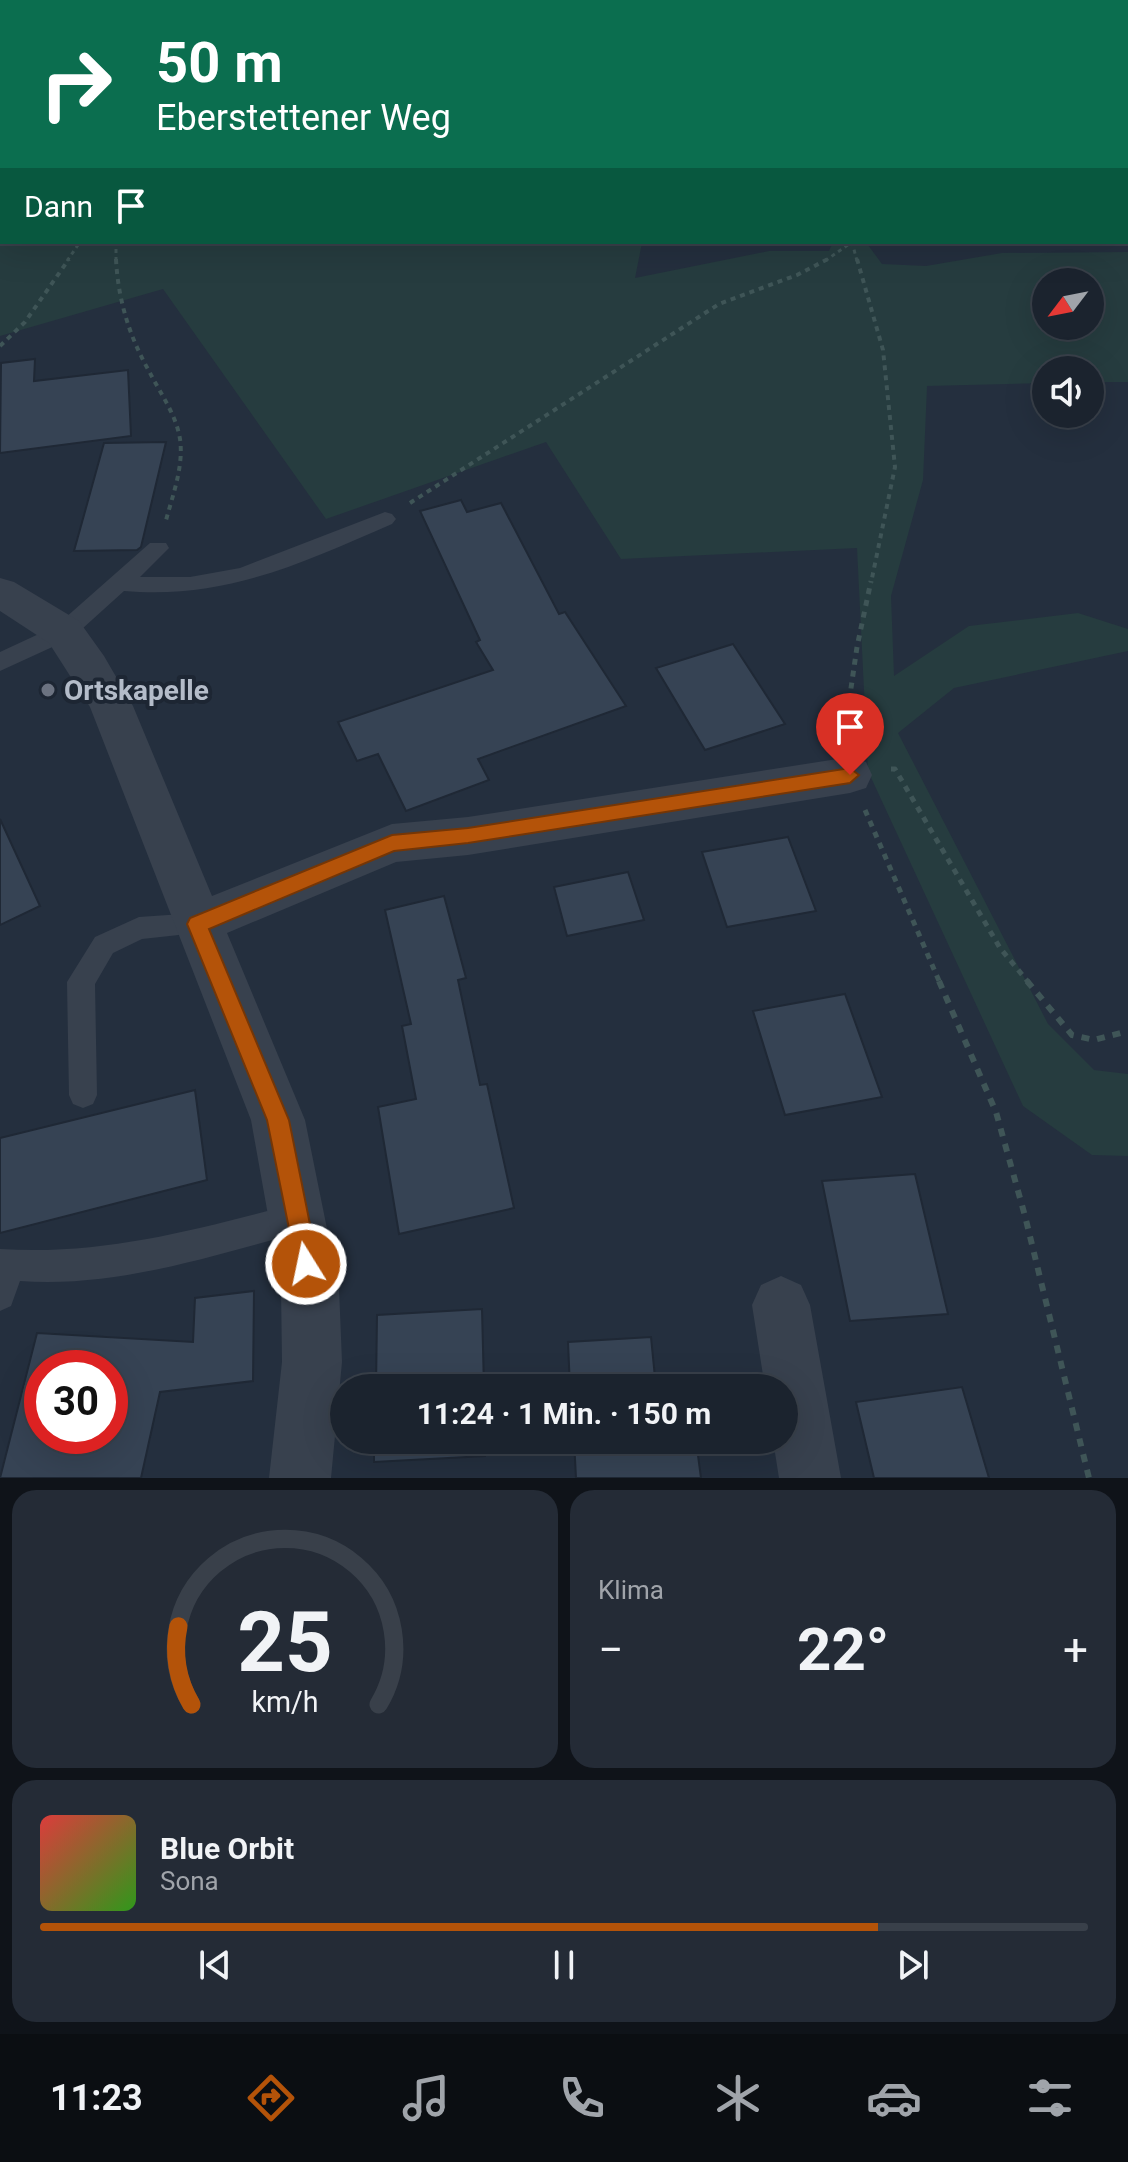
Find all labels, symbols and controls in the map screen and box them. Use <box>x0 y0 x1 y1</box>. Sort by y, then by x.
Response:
text: 50 m <box>156 30 283 96</box>
icon: right <box>24 32 128 136</box>
text: Eberstettener Weg <box>156 97 451 139</box>
icon: arrive <box>109 184 153 228</box>
text: Dann <box>24 189 93 224</box>
north arrow <box>1032 268 1104 340</box>
map controls <box>1032 268 1104 428</box>
button: sound <box>1032 356 1104 428</box>
place label: Ortskapelle <box>64 674 209 707</box>
marker: Ortskapelle <box>39 681 57 699</box>
pin <box>816 693 884 775</box>
icon: arrive <box>828 705 872 749</box>
position arrow <box>264 1222 348 1306</box>
speed limit sign: 30 <box>24 1350 128 1454</box>
text: 11:24 · 1 Min. · 150 m <box>417 1396 711 1431</box>
text: Klima <box>598 1575 664 1605</box>
text: 25 <box>237 1594 333 1691</box>
text: 22° <box>797 1614 889 1685</box>
text: − <box>598 1624 623 1676</box>
text: + <box>1063 1624 1088 1676</box>
text: km/h <box>251 1685 319 1719</box>
text: Blue Orbit <box>160 1831 294 1866</box>
text: Sona <box>160 1866 219 1896</box>
icon: previous <box>193 1943 237 1987</box>
icon: pause <box>542 1943 586 1987</box>
icon: next <box>891 1943 935 1987</box>
icon: directions <box>243 2070 299 2126</box>
icon: music <box>398 2070 454 2126</box>
icon: phone <box>554 2070 610 2126</box>
icon: climate <box>710 2070 766 2126</box>
icon: car <box>866 2070 922 2126</box>
icon: filters <box>1022 2070 1078 2126</box>
text: 11:23 <box>50 2077 143 2119</box>

